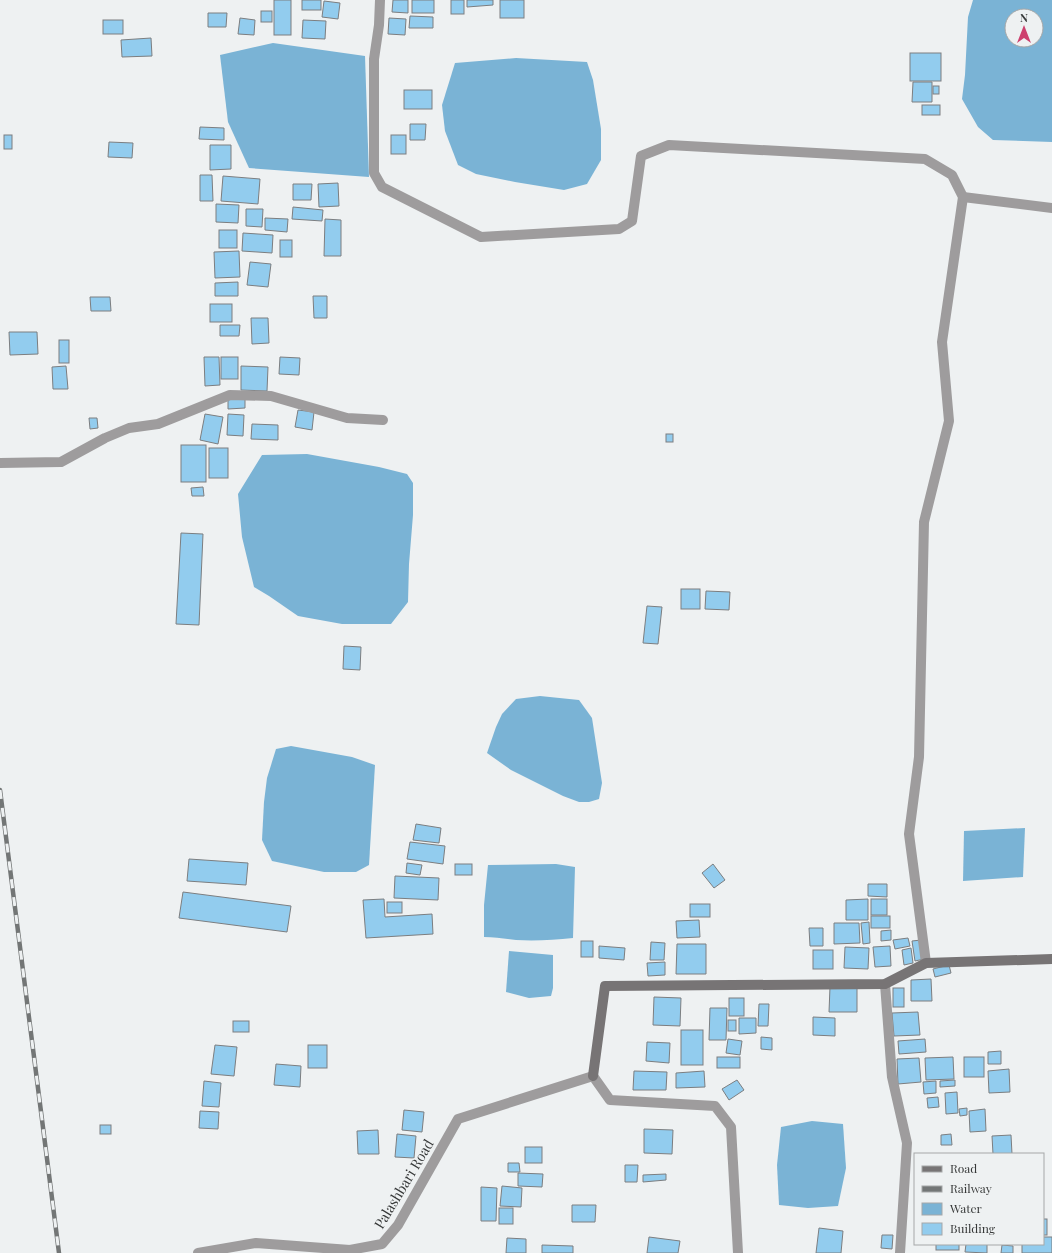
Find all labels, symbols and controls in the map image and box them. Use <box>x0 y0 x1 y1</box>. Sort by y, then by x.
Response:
north arrow <box>1004 8 1044 48</box>
text: N <box>1020 10 1028 25</box>
street label: Palashbari Road <box>369 1136 438 1232</box>
legend <box>914 1153 1044 1245</box>
text: Road <box>950 1160 977 1176</box>
text: Railway <box>950 1180 992 1196</box>
text: Water <box>949 1200 983 1216</box>
text: Building <box>950 1220 996 1236</box>

